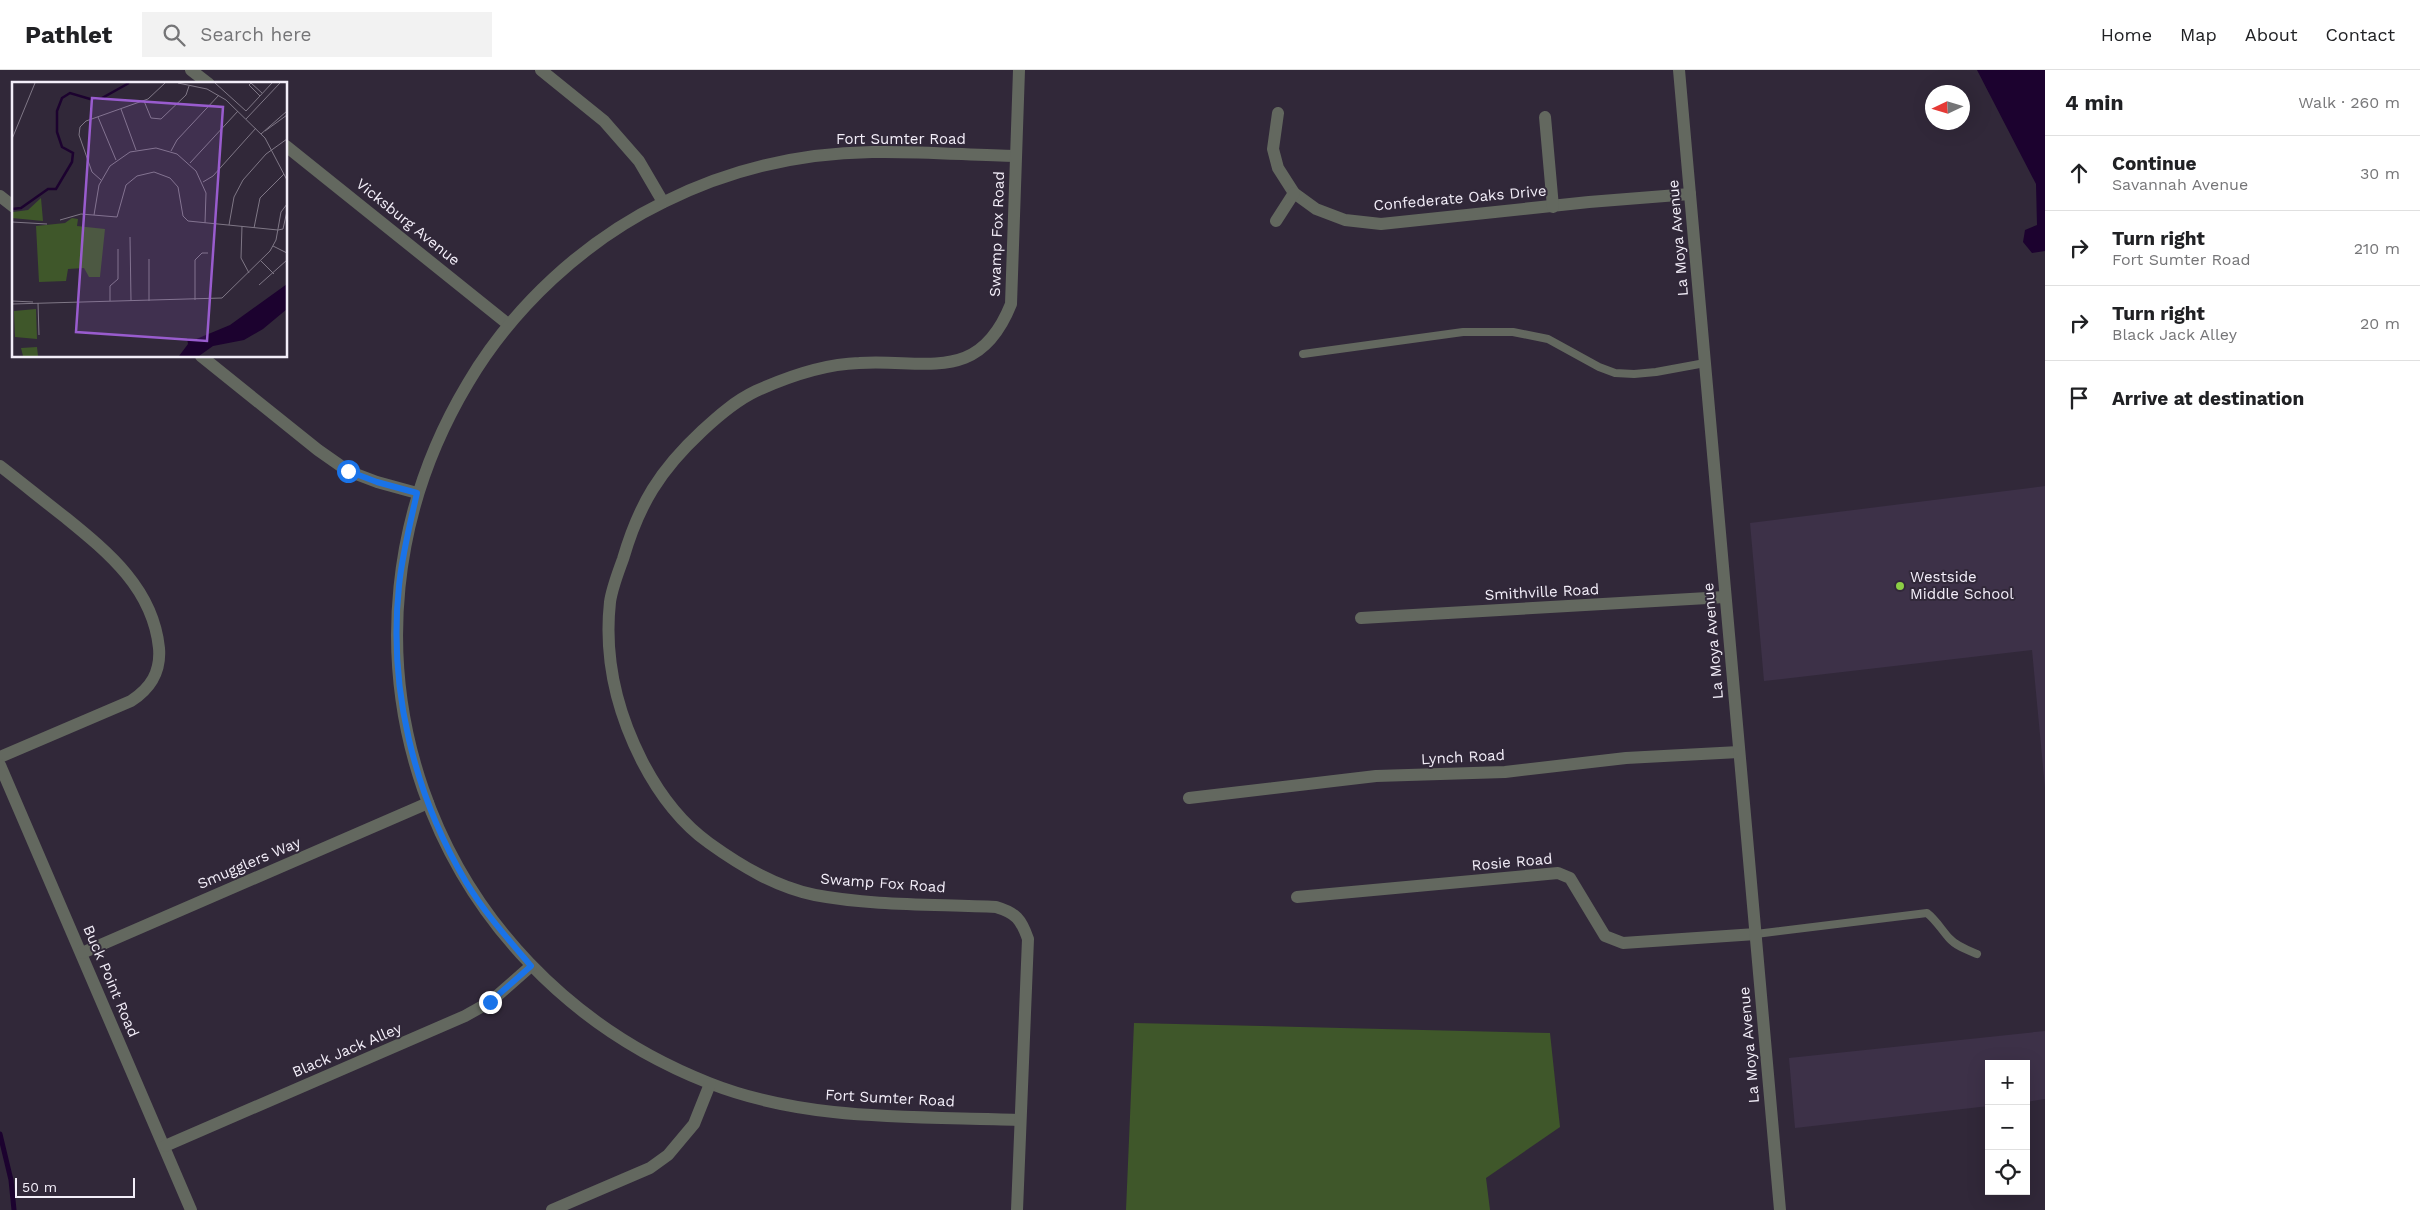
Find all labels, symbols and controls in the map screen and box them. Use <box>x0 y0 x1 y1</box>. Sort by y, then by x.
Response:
search box <box>142 12 492 57</box>
text: Pathlet <box>25 21 112 49</box>
icon: search <box>160 21 188 49</box>
text: Search here <box>200 23 312 46</box>
text: Home <box>2101 24 2152 45</box>
text: Map <box>2180 24 2217 45</box>
text: About <box>2245 24 2297 45</box>
text: Contact <box>2325 24 2395 45</box>
inset map <box>12 82 288 358</box>
north arrow <box>1925 85 1970 130</box>
text: 4 min <box>2065 90 2123 115</box>
text: Walk · 260 m <box>2298 93 2400 112</box>
street label: Fort Sumter Road <box>836 130 966 148</box>
text: Continue <box>2112 152 2196 175</box>
icon: ahead <box>2065 159 2093 187</box>
text: 30 m <box>2360 164 2400 183</box>
street label: Swamp Fox Road <box>986 171 1008 297</box>
street label: Vicksburg Avenue <box>352 175 464 269</box>
text: Savannah Avenue <box>2112 175 2248 194</box>
street label: La Moya Avenue <box>1664 179 1692 297</box>
street label: Confederate Oaks Drive <box>1373 181 1547 215</box>
text: Turn right <box>2112 227 2205 250</box>
icon: right <box>2065 234 2093 262</box>
text: 210 m <box>2354 239 2400 258</box>
text: Fort Sumter Road <box>2112 250 2250 269</box>
text: Turn right <box>2112 302 2205 325</box>
icon: right <box>2065 309 2093 337</box>
text: 20 m <box>2360 314 2400 333</box>
text: Black Jack Alley <box>2112 325 2237 344</box>
icon: arrive <box>2065 384 2093 412</box>
text: Arrive at destination <box>2112 387 2304 410</box>
route start <box>337 460 360 483</box>
place label: Westside Middle School <box>1910 568 2014 603</box>
street label: Smithville Road <box>1484 580 1600 604</box>
marker: Westside Middle School <box>1894 580 1906 592</box>
street label: La Moya Avenue <box>1699 582 1727 700</box>
street label: Lynch Road <box>1421 746 1505 768</box>
street label: Smugglers Way <box>195 833 304 893</box>
street label: Rosie Road <box>1471 850 1553 874</box>
street label: Swamp Fox Road <box>820 870 946 896</box>
street label: Buck Point Road <box>79 922 143 1040</box>
street label: La Moya Avenue <box>1735 986 1763 1104</box>
route end <box>479 991 502 1014</box>
street label: Black Jack Alley <box>290 1019 405 1081</box>
map controls <box>1985 1060 2030 1195</box>
button: + <box>1985 1060 2030 1105</box>
street label: Fort Sumter Road <box>825 1086 955 1110</box>
button: − <box>1985 1105 2030 1150</box>
button: locate <box>1985 1150 2030 1195</box>
scale bar <box>15 1175 135 1198</box>
text: 50 m <box>22 1179 57 1195</box>

